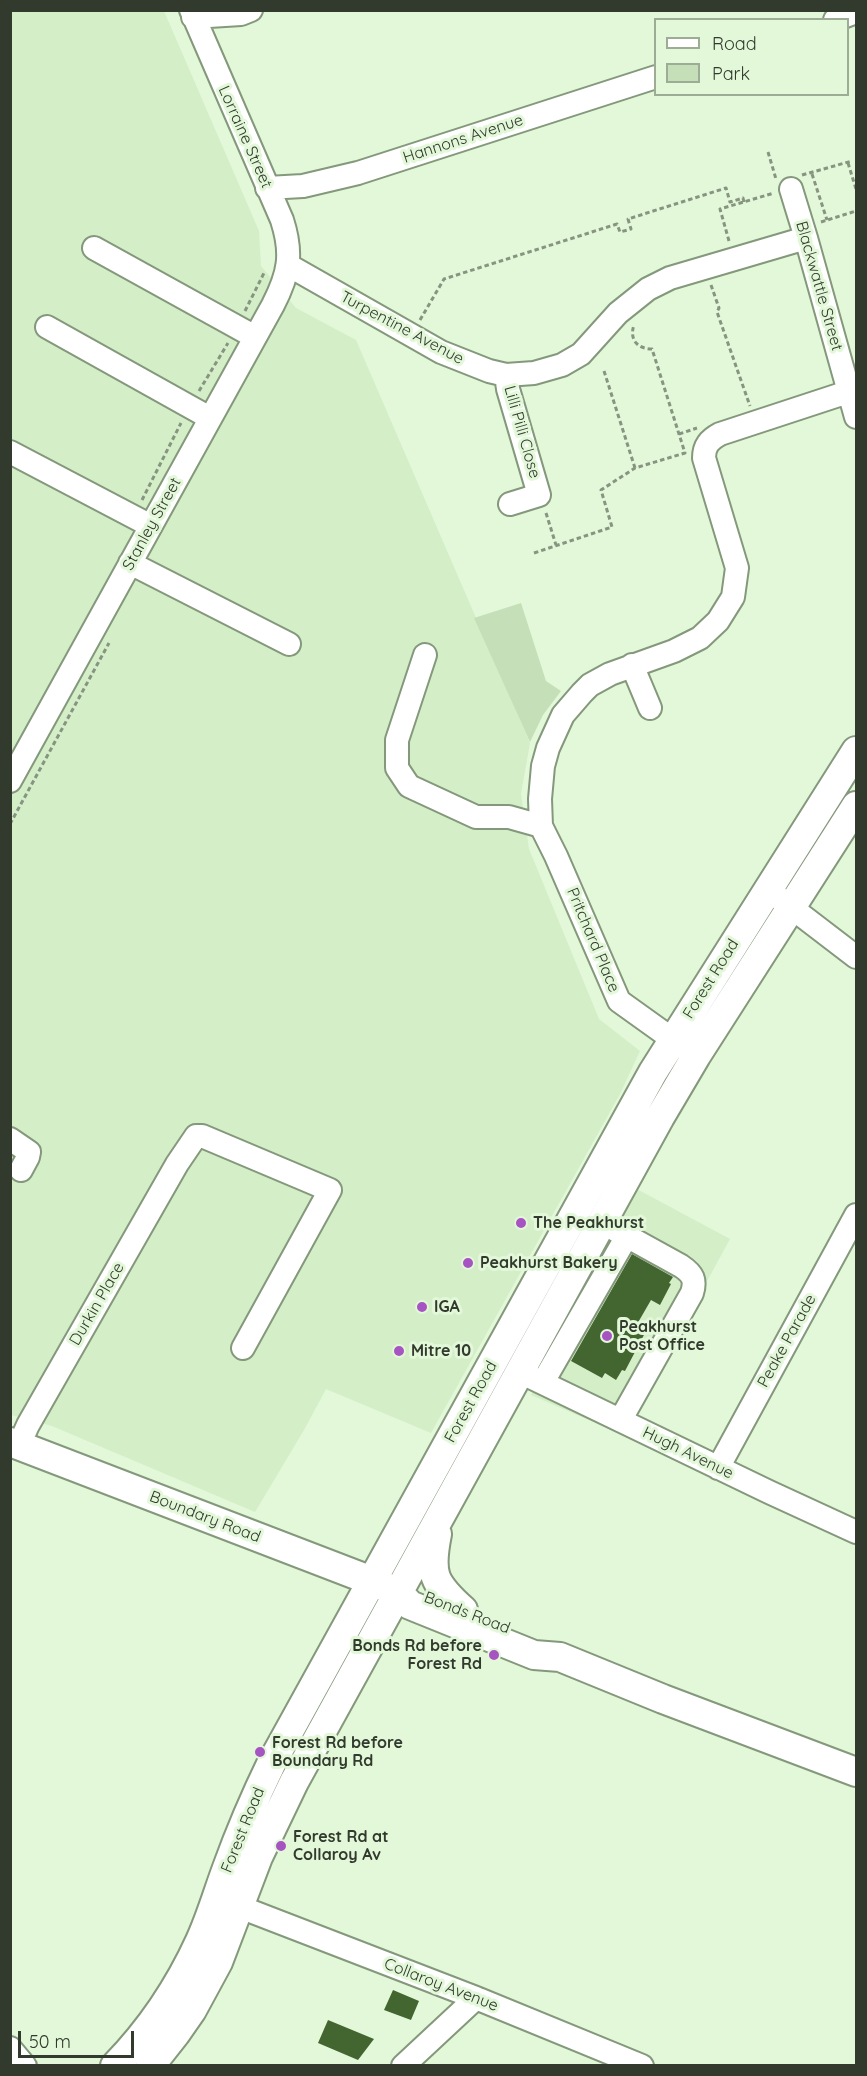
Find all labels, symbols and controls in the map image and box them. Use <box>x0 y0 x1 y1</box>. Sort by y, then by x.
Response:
legend <box>654 18 849 96</box>
text: Road <box>712 32 757 55</box>
text: Park <box>712 62 750 85</box>
street label: Lorraine Street <box>214 83 276 191</box>
street label: Hannons Avenue <box>400 111 526 167</box>
street label: Blackwattle Street <box>791 219 847 353</box>
street label: Turpentine Avenue <box>337 287 467 369</box>
street label: Lilli Pilli Close <box>500 384 544 480</box>
street label: Stanley Street <box>119 474 185 574</box>
street label: Pritchard Place <box>562 885 624 995</box>
street label: Forest Road <box>679 936 743 1022</box>
place label: The Peakhurst <box>533 1213 644 1233</box>
marker: The Peakhurst <box>514 1216 528 1230</box>
place label: Peakhurst Bakery <box>480 1253 618 1273</box>
marker: Peakhurst Bakery <box>461 1256 475 1270</box>
street label: Durkin Place <box>66 1259 128 1349</box>
street label: Peake Parade <box>754 1291 820 1391</box>
place label: IGA <box>434 1297 460 1317</box>
marker: IGA <box>415 1300 429 1314</box>
place label: Peakhurst Post Office <box>619 1317 705 1355</box>
marker: Peakhurst Post Office <box>600 1329 614 1343</box>
place label: Mitre 10 <box>411 1341 471 1361</box>
marker: Mitre 10 <box>392 1344 406 1358</box>
street label: Forest Road <box>441 1358 501 1446</box>
street label: Hugh Avenue <box>639 1423 737 1483</box>
street label: Boundary Road <box>147 1487 263 1547</box>
street label: Bonds Road <box>421 1588 513 1638</box>
place label: Bonds Rd before Forest Rd <box>352 1636 482 1674</box>
marker: Bonds Rd before Forest Rd <box>487 1648 501 1662</box>
place label: Forest Rd before Boundary Rd <box>272 1733 403 1771</box>
marker: Forest Rd before Boundary Rd <box>253 1745 267 1759</box>
street label: Forest Road <box>217 1785 269 1875</box>
place label: Forest Rd at Collaroy Av <box>293 1827 389 1865</box>
marker: Forest Rd at Collaroy Av <box>274 1839 288 1853</box>
street label: Collaroy Avenue <box>381 1954 501 2016</box>
scale bar <box>21 2019 136 2057</box>
text: 50 m <box>29 2030 71 2053</box>

